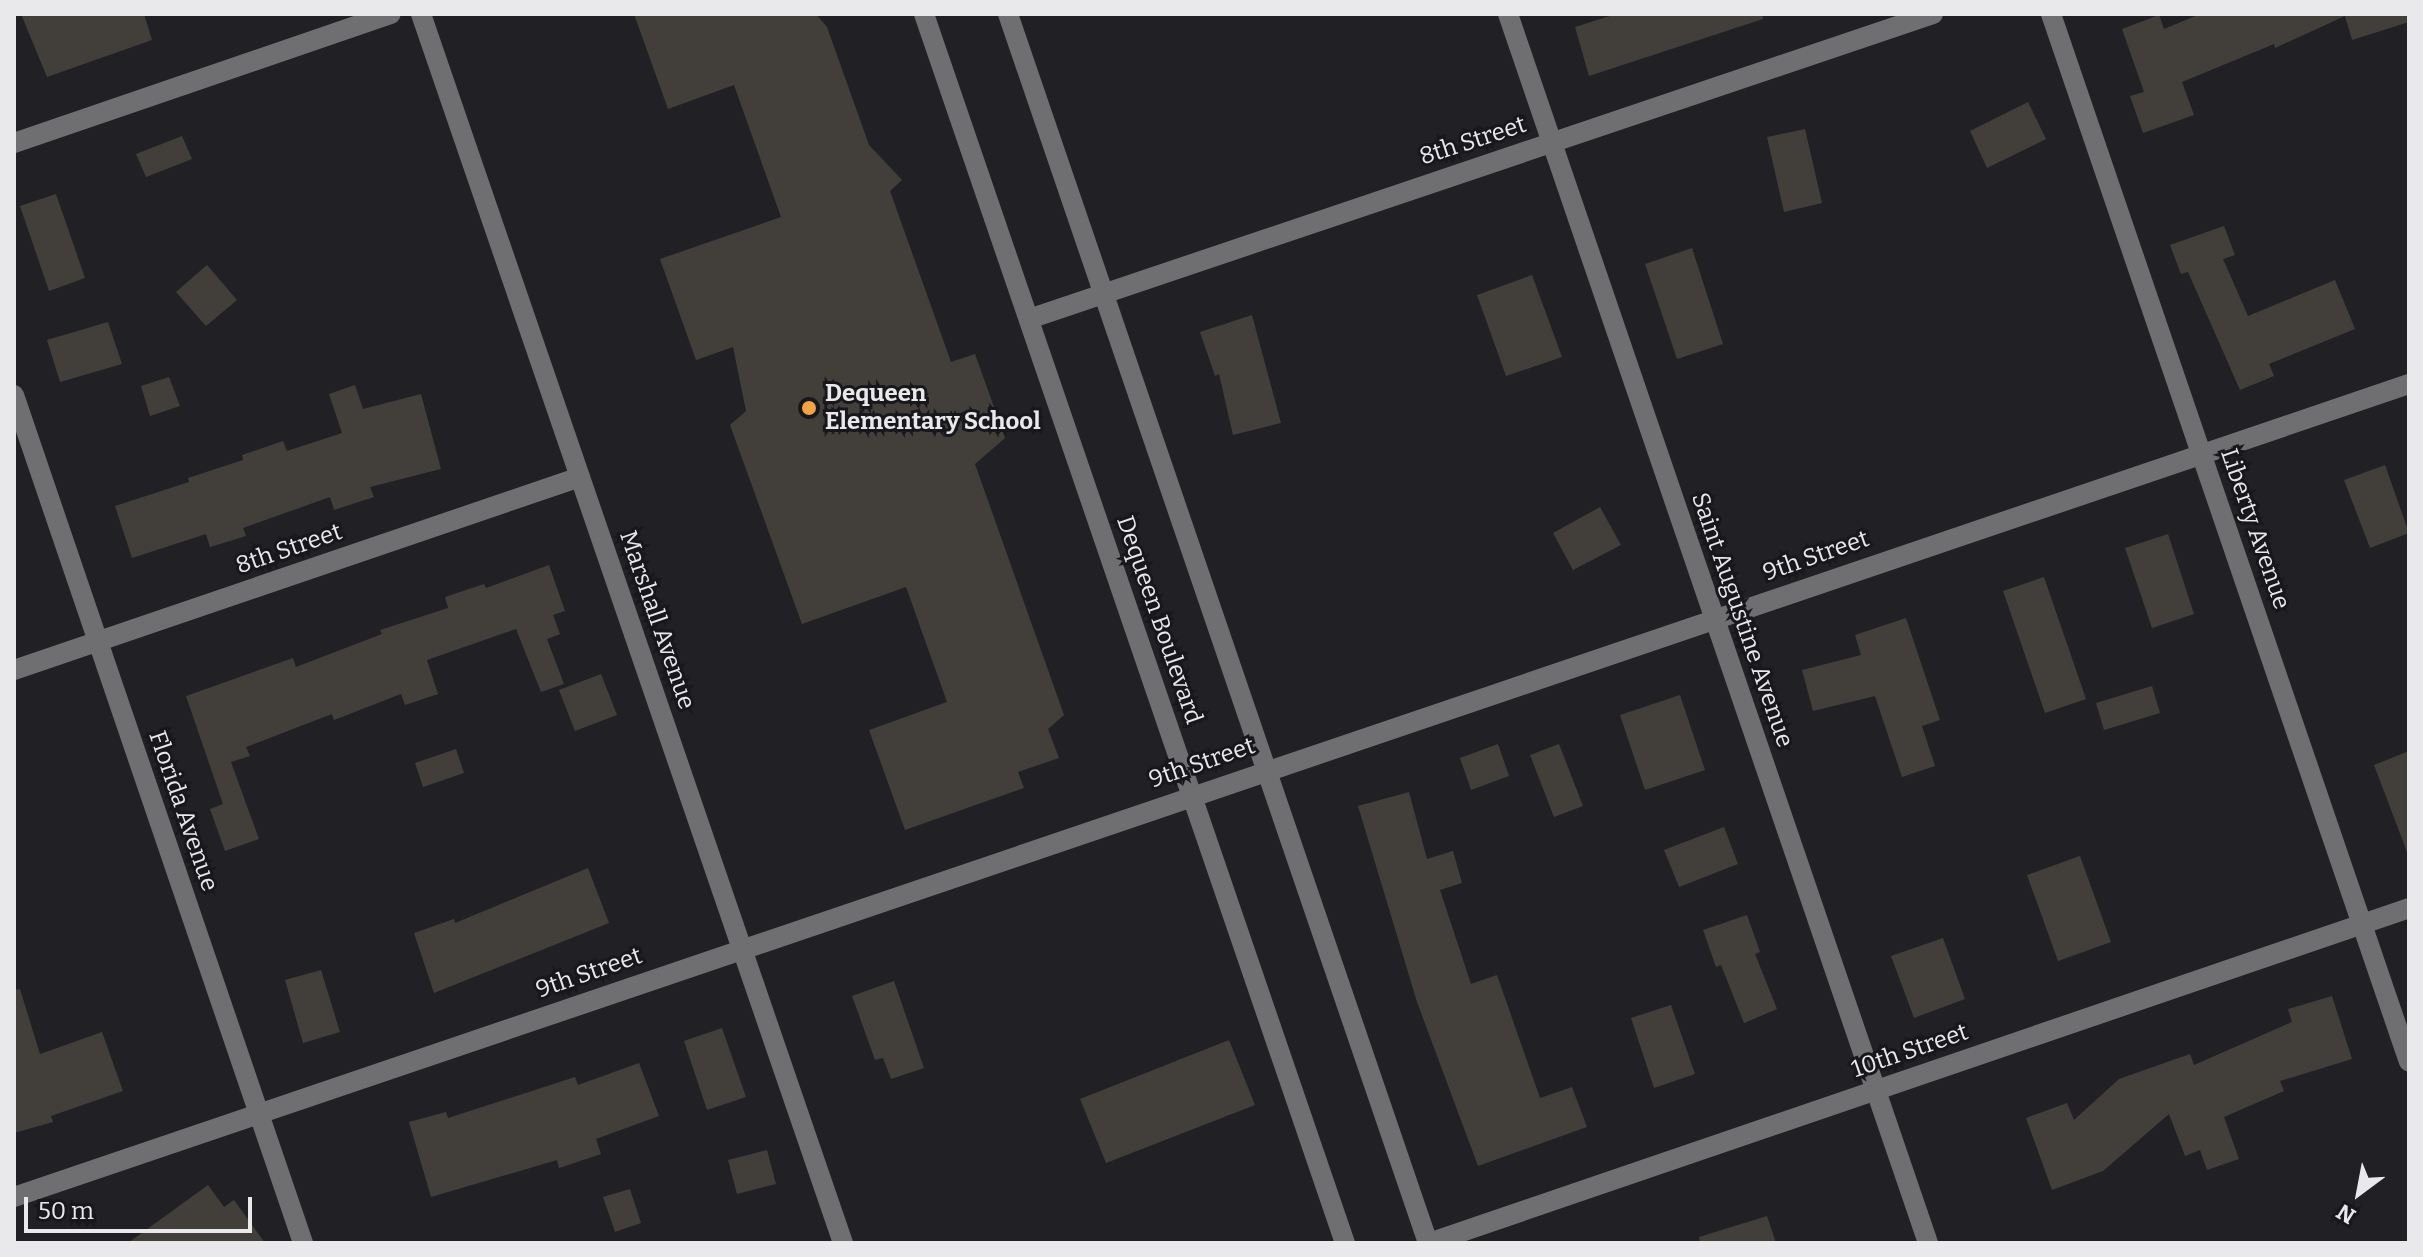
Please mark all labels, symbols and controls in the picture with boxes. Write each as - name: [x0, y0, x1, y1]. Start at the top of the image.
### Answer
- street label: 8th Street: [1416, 110, 1530, 172]
- place label: Dequeen Elementary School: [825, 380, 1041, 436]
- marker: Dequeen Elementary School: [800, 399, 818, 417]
- street label: Liberty Avenue: [2214, 445, 2296, 613]
- street label: Saint Augustine Avenue: [1685, 489, 1799, 751]
- street label: Dequeen Boulevard: [1110, 512, 1208, 728]
- street label: 8th Street: [232, 517, 346, 581]
- street label: 9th Street: [1759, 524, 1873, 588]
- street label: Marshall Avenue: [613, 527, 701, 713]
- street label: Florida Avenue: [142, 727, 224, 895]
- street label: 9th Street: [1145, 731, 1259, 795]
- street label: 9th Street: [532, 941, 646, 1005]
- street label: 10th Street: [1848, 1018, 1972, 1084]
- north arrow: [2319, 1153, 2399, 1233]
- scale bar: [28, 1181, 256, 1231]
- text: 50 m: [38, 1197, 94, 1225]
- text: N: [2332, 1198, 2360, 1230]

